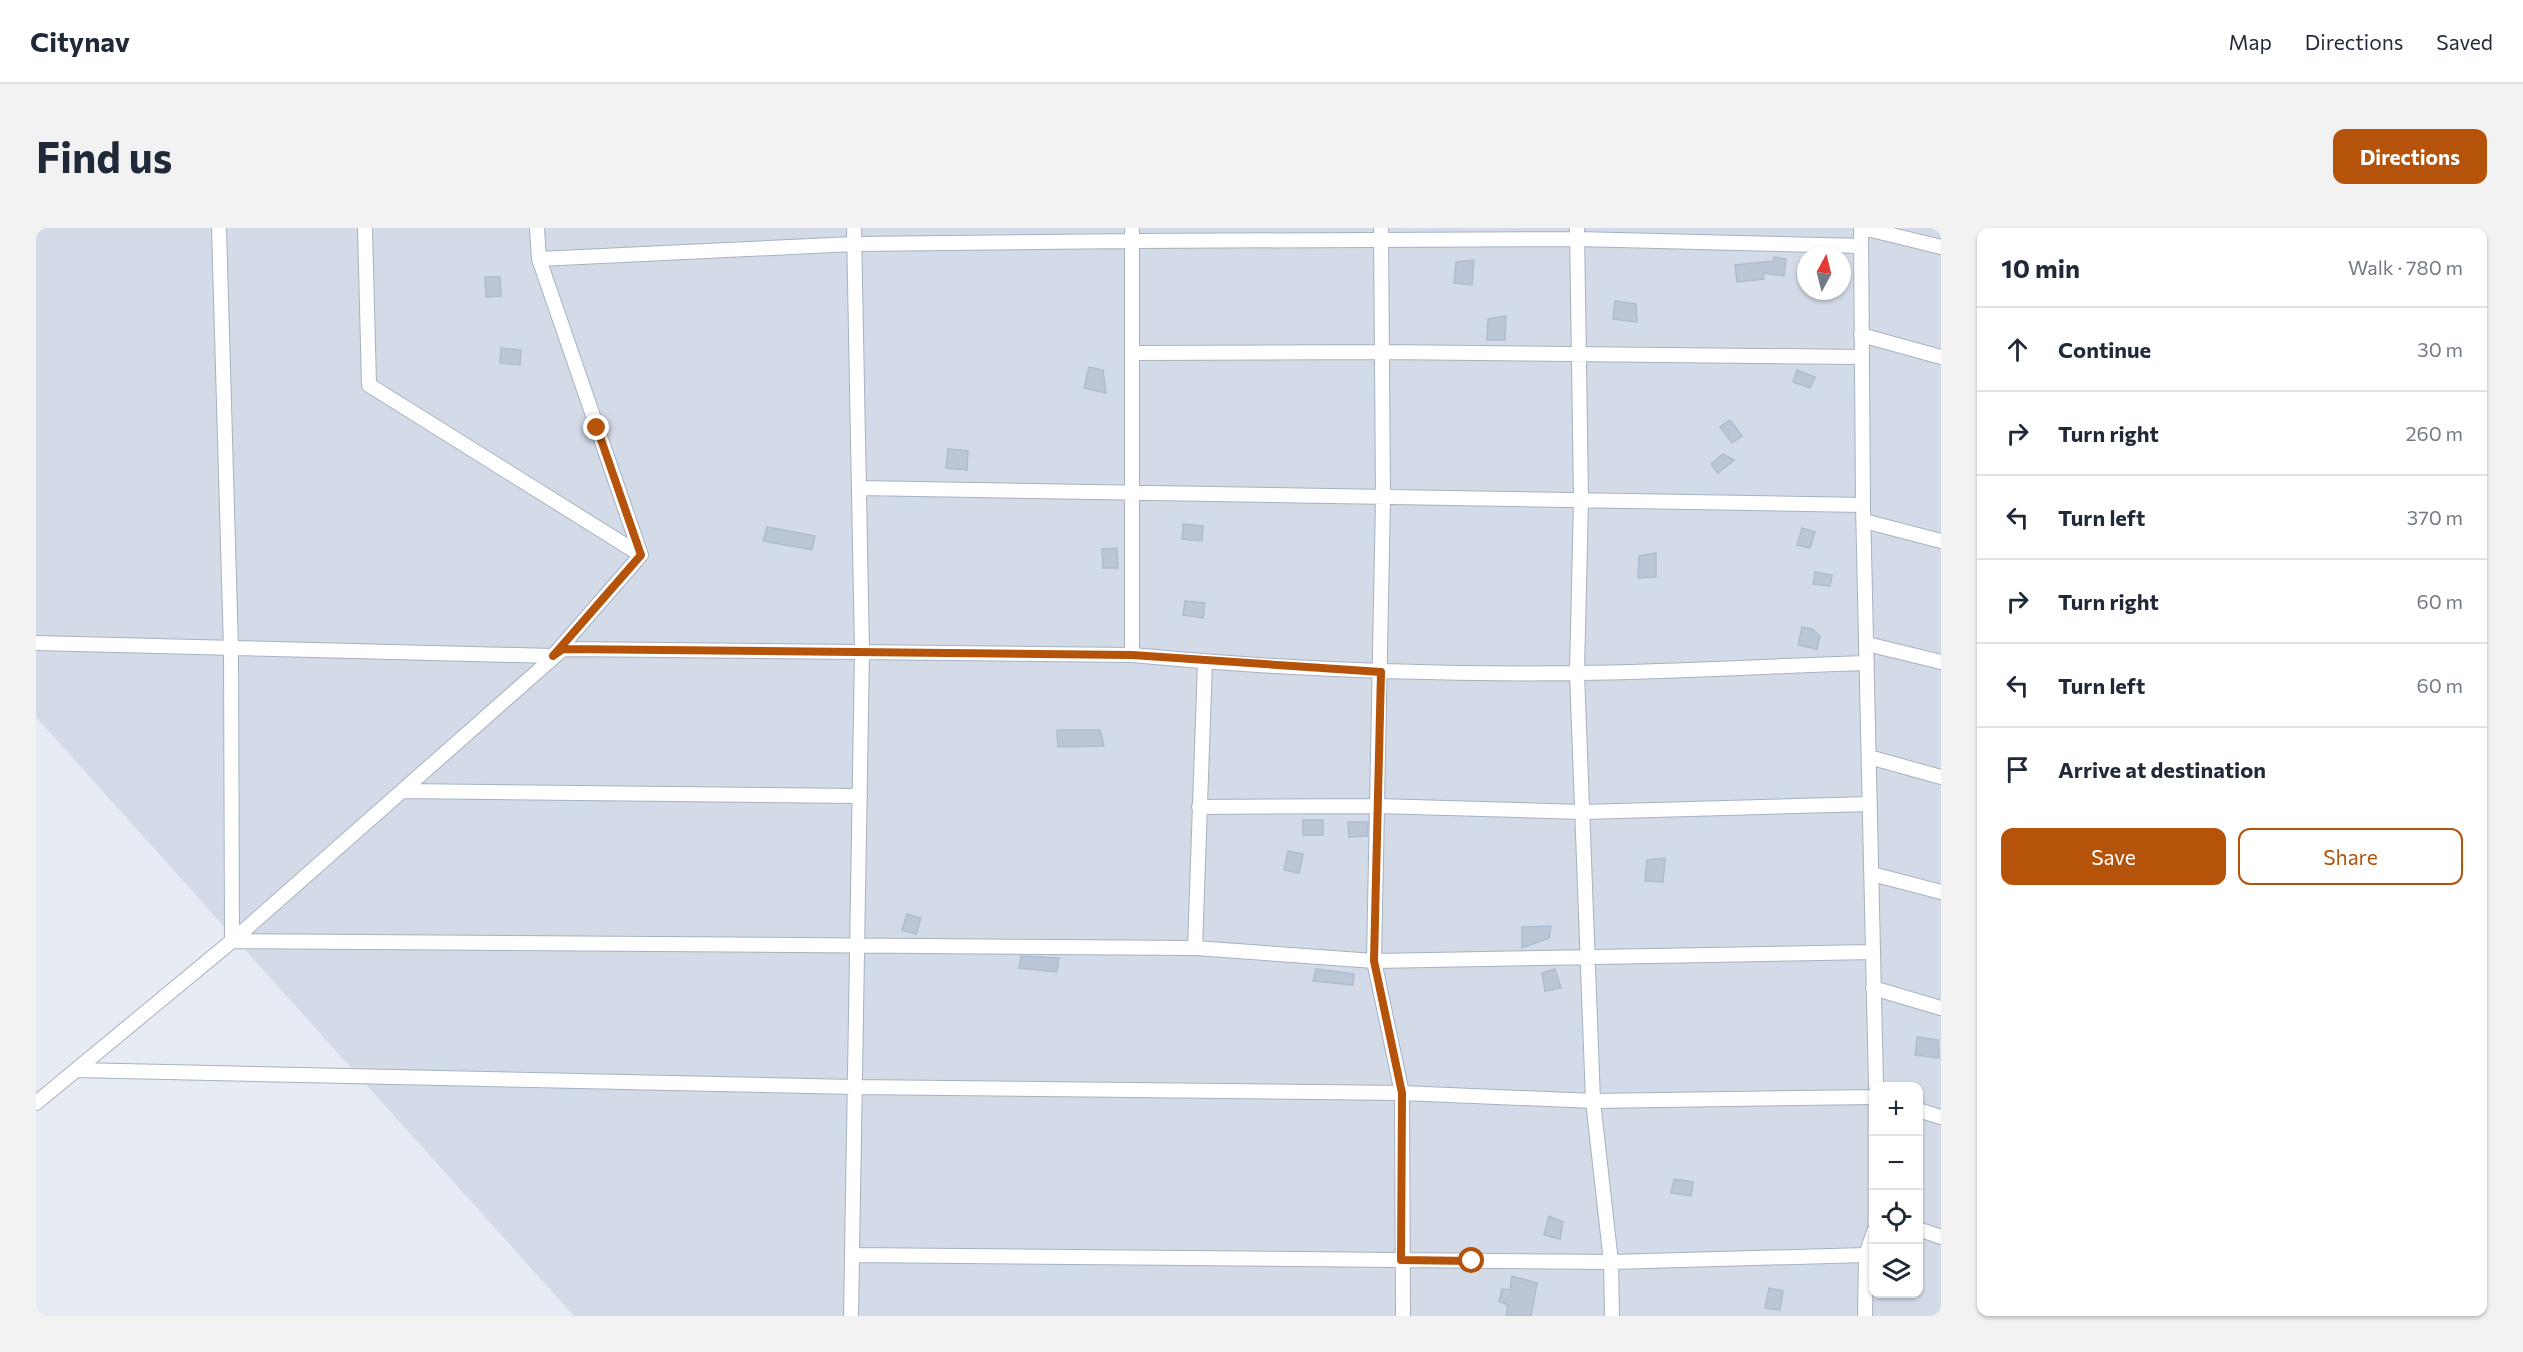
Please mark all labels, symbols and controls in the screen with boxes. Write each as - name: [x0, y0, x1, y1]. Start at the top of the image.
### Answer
- text: Citynav: [30, 24, 130, 58]
- text: Map: [2229, 29, 2272, 54]
- text: Directions: [2305, 29, 2403, 54]
- text: Saved: [2436, 29, 2493, 54]
- button: Directions: [2333, 129, 2487, 184]
- text: Find us: [36, 130, 172, 182]
- north arrow: [1797, 246, 1851, 300]
- text: 10 min: [2001, 252, 2080, 283]
- text: Walk · 780 m: [2348, 255, 2463, 279]
- icon: ahead: [2001, 333, 2034, 366]
- text: Continue: [2058, 336, 2151, 363]
- text: 30 m: [2417, 337, 2463, 361]
- route end: [583, 414, 609, 440]
- icon: right: [2001, 417, 2034, 450]
- text: Turn right: [2058, 420, 2159, 447]
- text: 260 m: [2405, 421, 2463, 445]
- icon: left: [2001, 501, 2034, 534]
- text: Turn left: [2058, 504, 2145, 531]
- text: 370 m: [2407, 505, 2463, 529]
- icon: right: [2001, 585, 2034, 618]
- text: Turn right: [2058, 588, 2159, 615]
- text: 60 m: [2417, 589, 2463, 613]
- icon: left: [2001, 669, 2034, 702]
- text: Turn left: [2058, 672, 2145, 699]
- text: 60 m: [2417, 673, 2463, 697]
- icon: arrive: [2001, 753, 2034, 786]
- text: Arrive at destination: [2058, 756, 2266, 783]
- button: Save: [2001, 828, 2226, 885]
- button: Share: [2238, 828, 2463, 885]
- map controls: [1869, 1082, 1923, 1298]
- button: +: [1869, 1082, 1923, 1136]
- button: −: [1869, 1136, 1923, 1190]
- button: locate: [1869, 1190, 1923, 1244]
- button: layers: [1869, 1244, 1923, 1298]
- route start: [1458, 1247, 1484, 1273]

